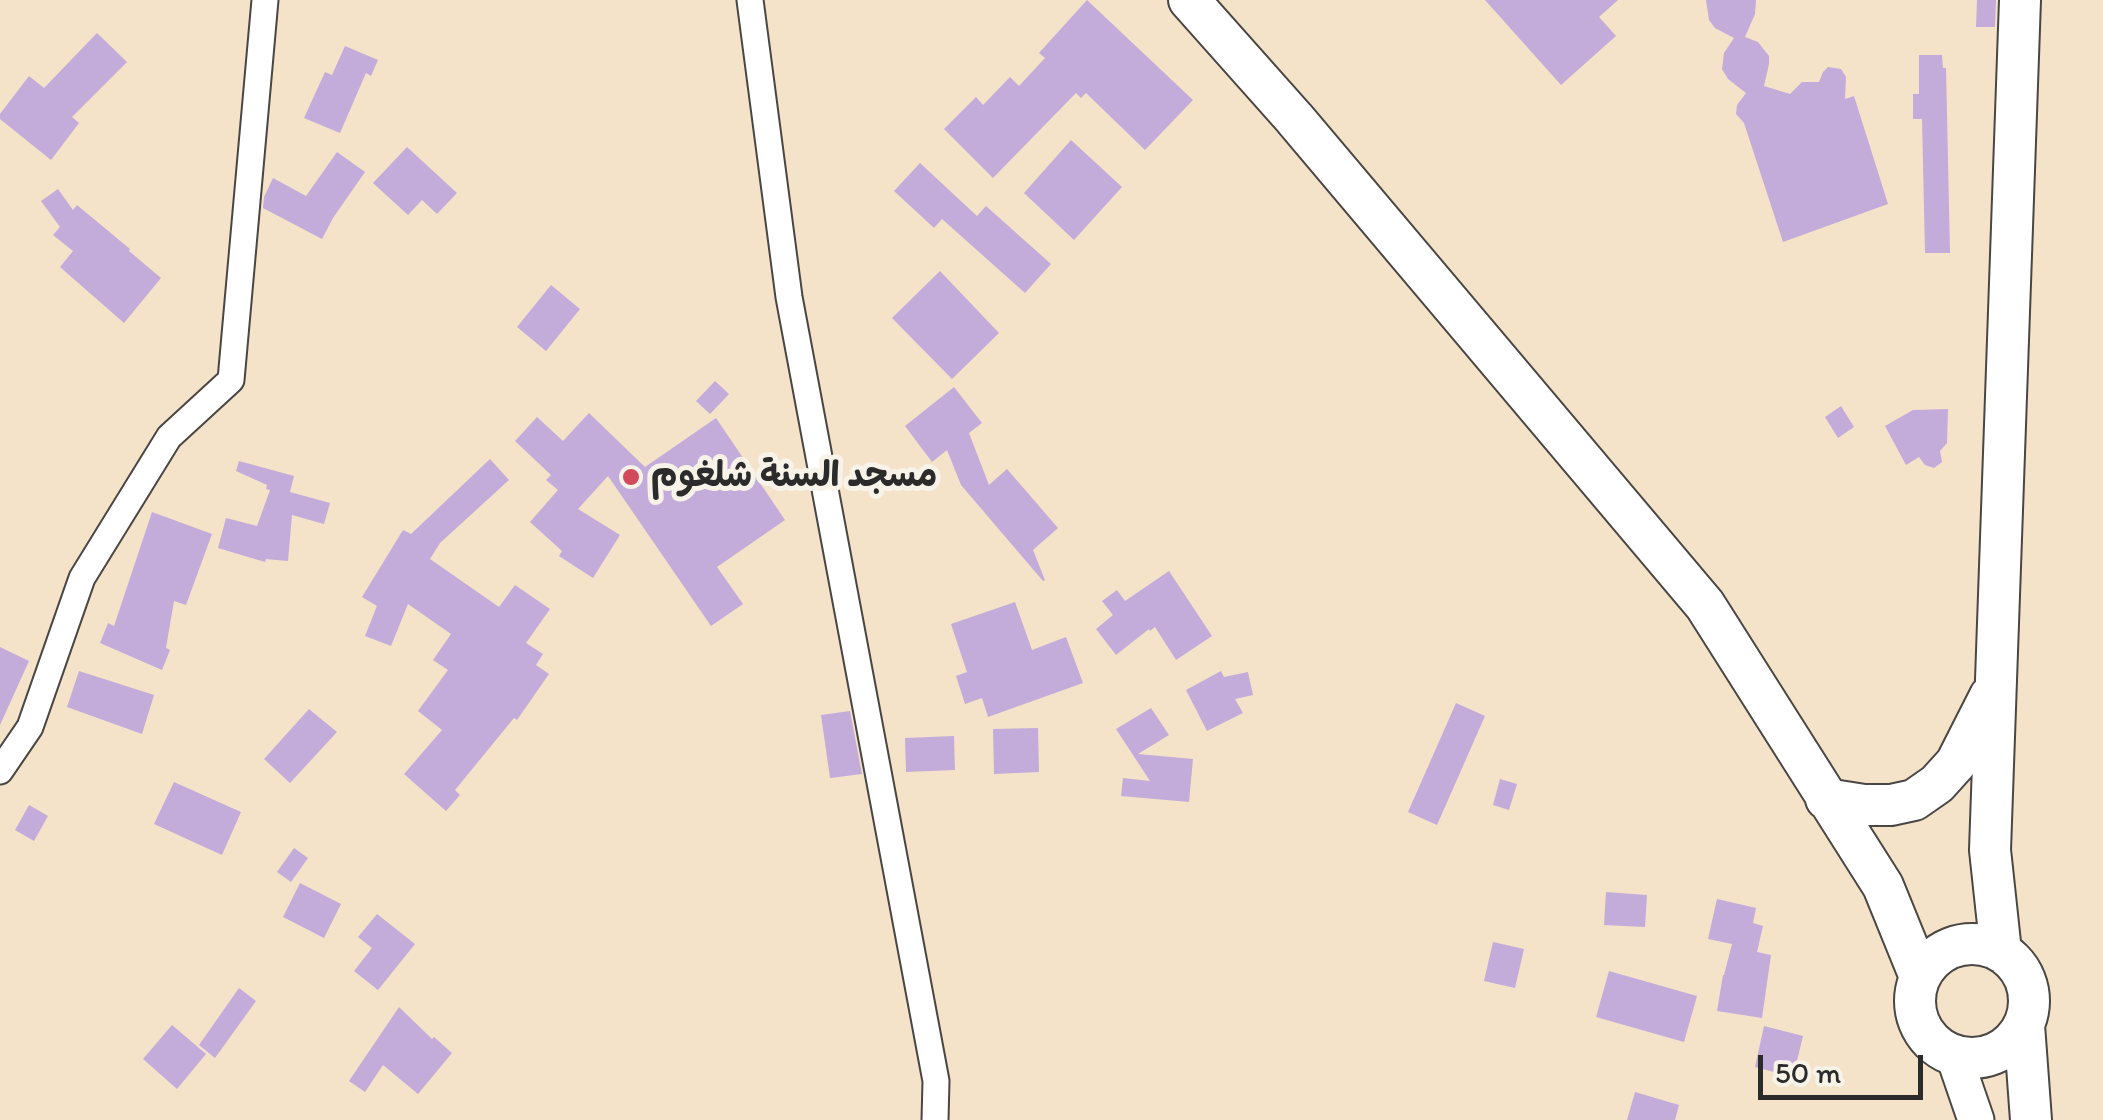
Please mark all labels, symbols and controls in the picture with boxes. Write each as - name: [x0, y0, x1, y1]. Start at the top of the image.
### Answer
- place label: مسجد السنة شلغوم: [651, 456, 937, 498]
- marker: مسجد السنة شلغوم: [620, 466, 642, 488]
- scale bar: [1763, 1035, 1928, 1097]
- text: 50 m: [1775, 1054, 1841, 1091]

